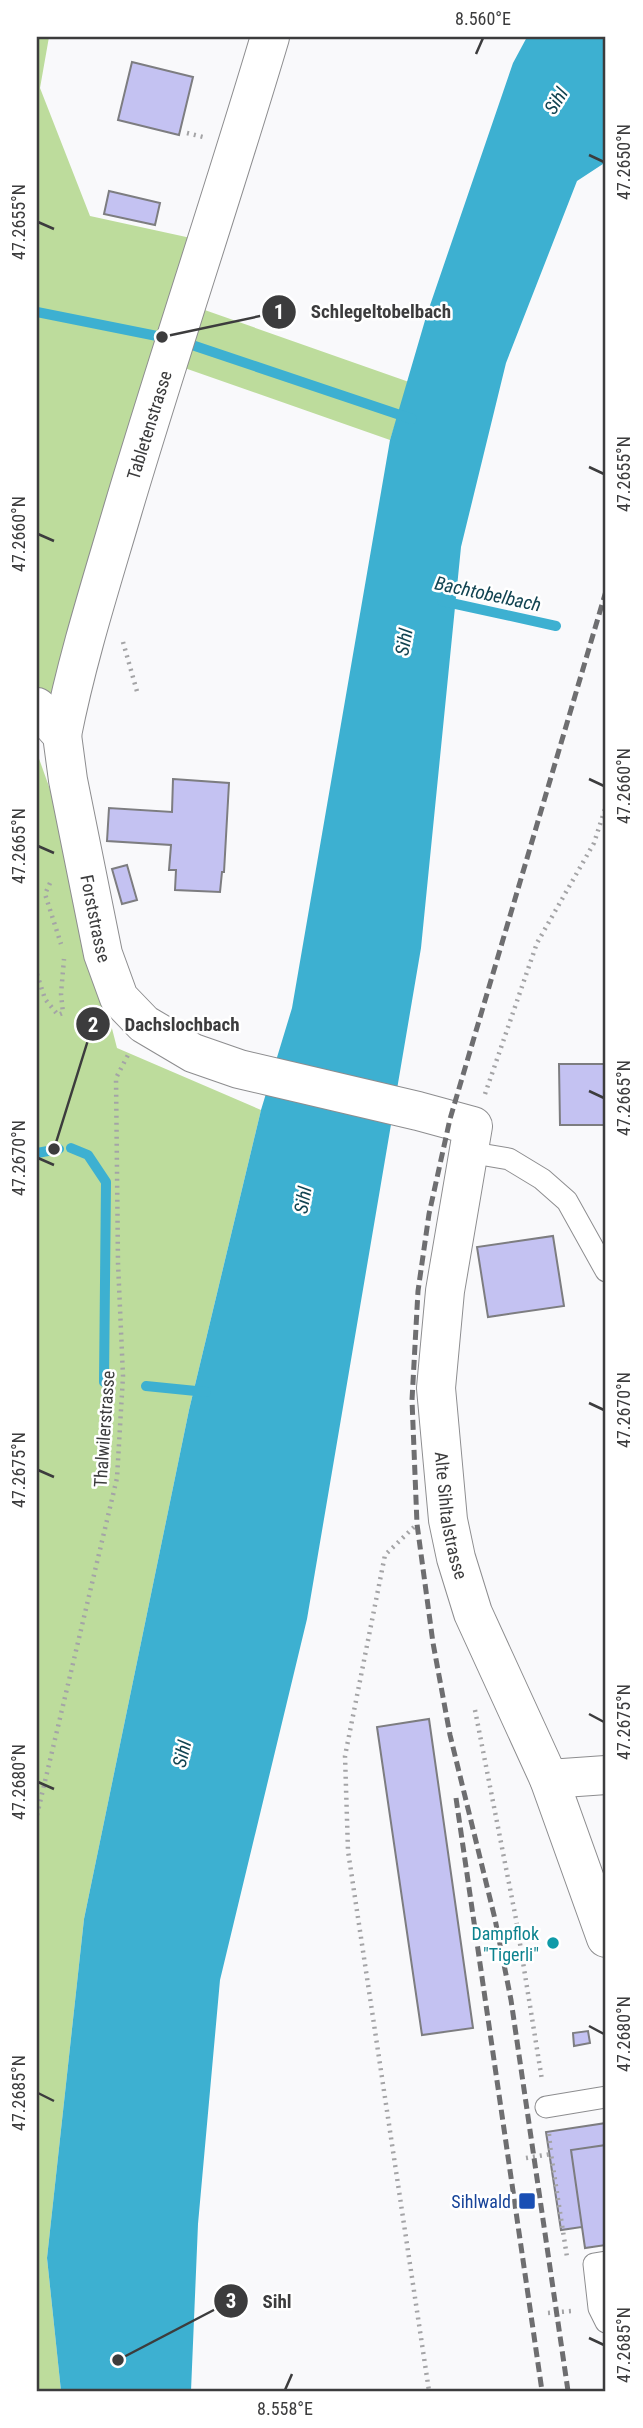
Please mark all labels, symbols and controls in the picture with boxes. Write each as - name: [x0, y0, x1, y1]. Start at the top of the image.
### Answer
- text: 8.560°E: [455, 8, 511, 29]
- water label: Sihl: [539, 83, 573, 119]
- text: 47.2650°N: [613, 124, 634, 200]
- text: 47.2655°N: [8, 184, 29, 260]
- callout: Schlegeltobelbach: [261, 292, 465, 332]
- text: 1: [274, 300, 284, 324]
- text: Schlegeltobelbach: [311, 300, 451, 323]
- street label: Tabletenstrasse: [122, 368, 175, 482]
- text: 47.2655°N: [613, 436, 634, 512]
- text: 47.2660°N: [8, 496, 29, 572]
- water label: Bachtobelbach: [433, 572, 543, 616]
- water label: Sihl: [390, 626, 418, 657]
- text: 47.2660°N: [613, 748, 634, 824]
- text: 47.2665°N: [8, 808, 29, 884]
- street label: Forststrasse: [77, 873, 116, 965]
- callout: Dachslochbach: [75, 1004, 253, 1044]
- text: 2: [88, 1013, 98, 1037]
- text: Dachslochbach: [124, 1013, 240, 1036]
- text: 47.2665°N: [613, 1060, 634, 1136]
- text: 47.2670°N: [8, 1120, 29, 1196]
- water label: Sihl: [289, 1184, 317, 1215]
- street label: Thalwilerstrasse: [89, 1370, 119, 1488]
- text: 47.2670°N: [613, 1372, 634, 1448]
- text: 47.2675°N: [8, 1432, 29, 1508]
- street label: Alte Sihltalstrasse: [431, 1451, 472, 1582]
- text: 47.2675°N: [613, 1684, 634, 1760]
- water label: Sihl: [168, 1738, 196, 1770]
- text: 47.2680°N: [8, 1744, 29, 1820]
- place label: Dampflok "Tigerli": [471, 1923, 539, 1965]
- marker: Dampflok "Tigerli": [545, 1935, 561, 1951]
- text: 47.2680°N: [613, 1996, 634, 2072]
- text: 47.2685°N: [8, 2055, 29, 2131]
- place label: Sihlwald: [451, 2191, 511, 2212]
- marker: Sihlwald: [517, 2191, 537, 2211]
- callout: Sihl: [214, 2281, 306, 2321]
- text: 3: [226, 2289, 236, 2313]
- text: Sihl: [262, 2290, 292, 2313]
- text: 47.2685°N: [613, 2307, 634, 2383]
- text: 8.558°E: [257, 2398, 313, 2419]

